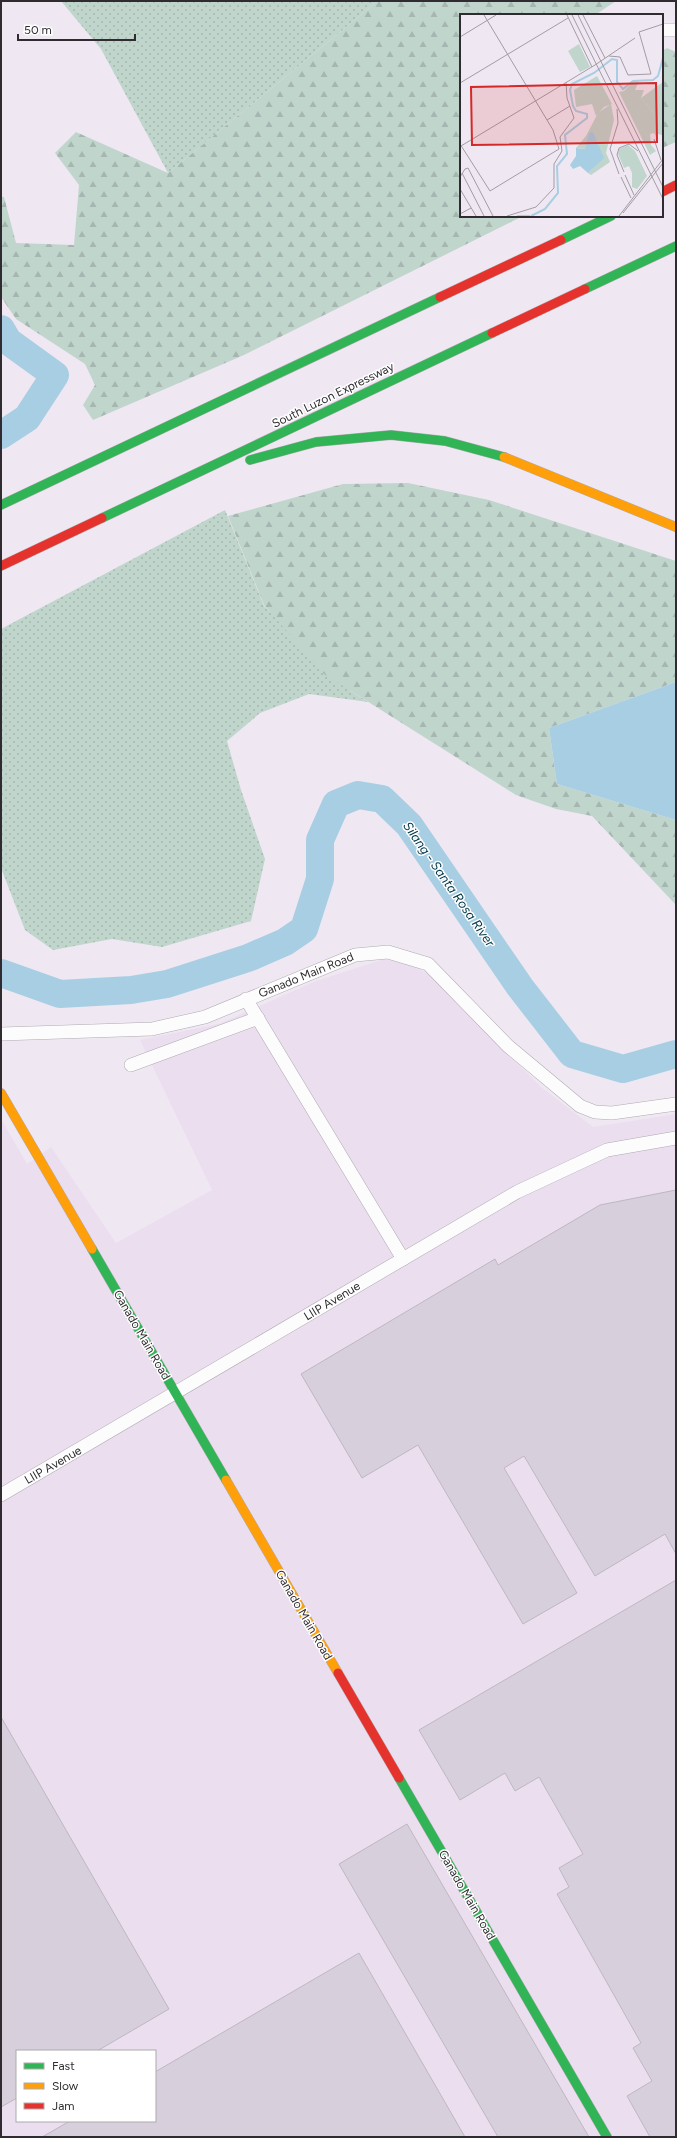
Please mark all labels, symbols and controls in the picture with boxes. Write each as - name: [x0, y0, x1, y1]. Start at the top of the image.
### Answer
- inset map: [460, 14, 663, 217]
- scale bar: [18, 16, 135, 42]
- text: 50 m: [24, 23, 52, 37]
- street label: South Luzon Expressway: [270, 359, 397, 431]
- water label: Silang - Santa Rosa River: [400, 819, 498, 950]
- street label: Ganado Main Road: [256, 950, 356, 1000]
- street label: LIIP Avenue: [301, 1278, 363, 1323]
- street label: Ganado Main Road: [111, 1288, 173, 1382]
- street label: LIIP Avenue: [22, 1443, 84, 1487]
- street label: Ganado Main Road: [273, 1568, 335, 1662]
- street label: Ganado Main Road: [436, 1848, 498, 1942]
- legend: [16, 2050, 156, 2122]
- text: Fast: [52, 2059, 75, 2073]
- text: Slow: [52, 2079, 79, 2093]
- text: Jam: [52, 2099, 75, 2113]

